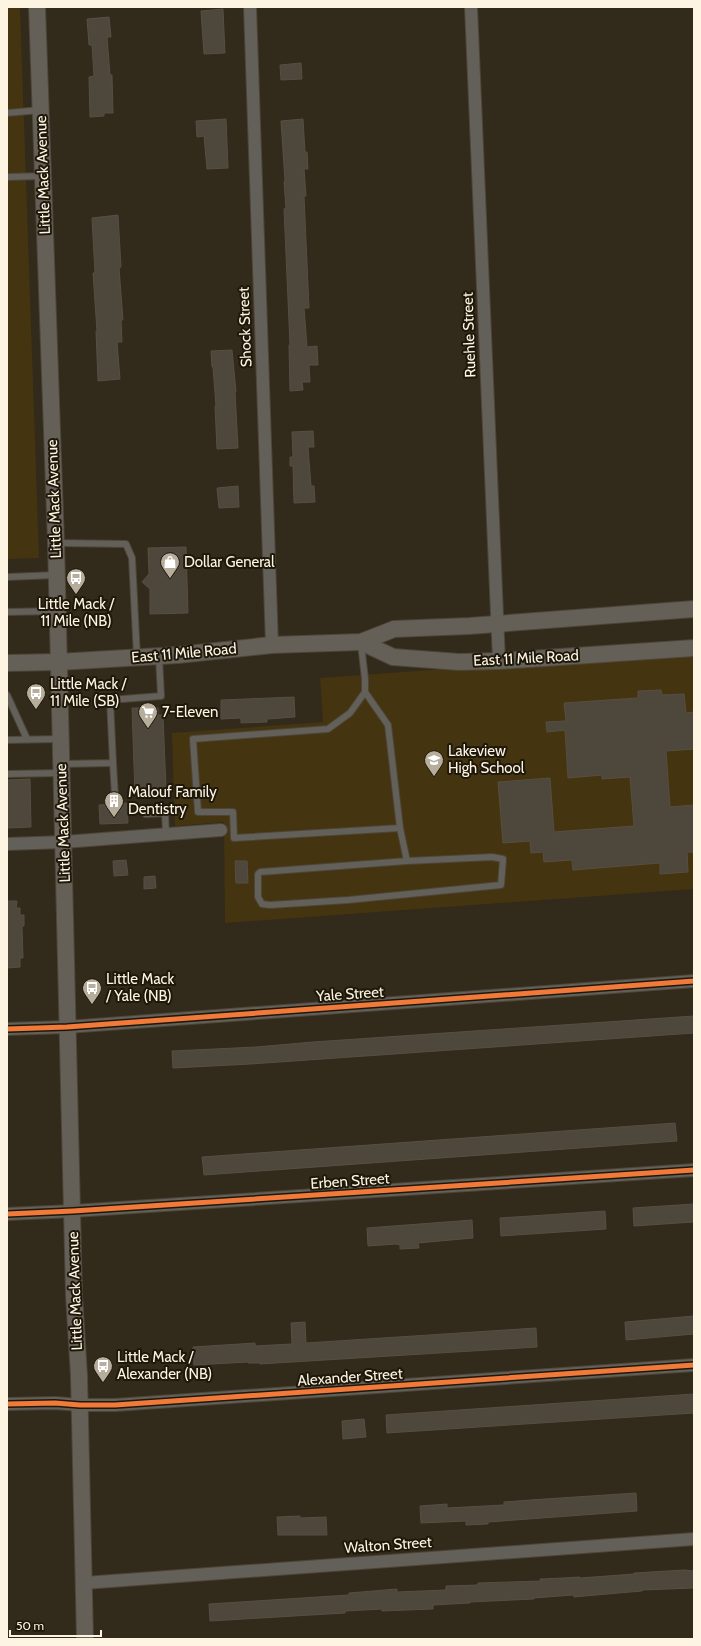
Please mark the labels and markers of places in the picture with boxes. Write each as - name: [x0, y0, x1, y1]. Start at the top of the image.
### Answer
- shop icon: Dollar General: [159, 551, 181, 579]
- place label: Dollar General: [184, 553, 275, 571]
- bus stop icon: Little Mack / 11 Mile (NB): [65, 567, 87, 595]
- place label: Little Mack / 11 Mile (NB): [38, 595, 115, 630]
- place label: Little Mack / 11 Mile (SB): [50, 675, 128, 710]
- bus stop icon: Little Mack / 11 Mile (SB): [25, 682, 47, 710]
- supermarket icon: 7-Eleven: [137, 701, 159, 729]
- place label: 7-Eleven: [162, 703, 218, 721]
- place label: Lakeview High School: [448, 742, 525, 777]
- school or university icon: Lakeview High School: [423, 749, 445, 777]
- place label: Malouf Family Dentistry: [128, 783, 217, 818]
- building icon: Malouf Family Dentistry: [103, 790, 125, 818]
- place label: Little Mack / Yale (NB): [105, 970, 174, 1005]
- bus stop icon: Little Mack / Yale (NB): [81, 977, 103, 1005]
- place label: Little Mack / Alexander (NB): [117, 1348, 212, 1383]
- bus stop icon: Little Mack / Alexander (NB): [92, 1355, 114, 1383]

